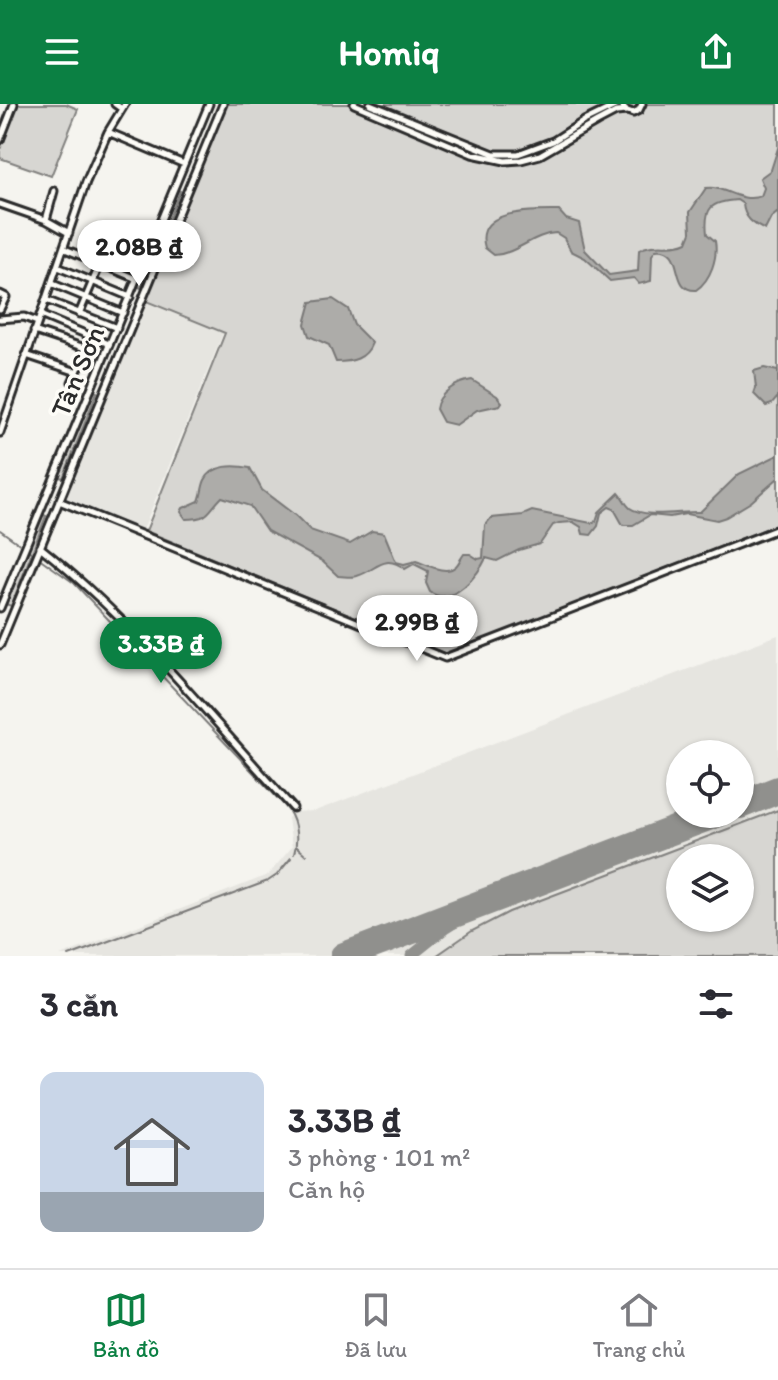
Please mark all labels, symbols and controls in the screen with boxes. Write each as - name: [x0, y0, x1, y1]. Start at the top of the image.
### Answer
- icon: menu: [40, 30, 84, 74]
- icon: share: [694, 30, 738, 74]
- text: Homiq: [338, 31, 440, 74]
- pin: 2.08B ₫: [65, 220, 213, 288]
- text: 2.08B ₫: [95, 230, 183, 262]
- street label: Tân Sơn: [43, 320, 111, 422]
- pin: 2.99B ₫: [343, 595, 491, 663]
- text: 2.99B ₫: [375, 605, 459, 637]
- pin: 3.33B ₫: [87, 617, 235, 685]
- text: 3.33B ₫: [118, 627, 204, 659]
- map controls: [666, 740, 754, 932]
- button: locate: [666, 740, 754, 828]
- button: layers: [666, 844, 754, 932]
- icon: filters: [694, 982, 738, 1026]
- text: 3 căn: [40, 984, 118, 1025]
- text: 3.33B ₫: [288, 1100, 401, 1141]
- icon: home: [104, 1104, 200, 1200]
- text: 3 phòng · 101 m²: [288, 1141, 470, 1173]
- text: Căn hộ: [288, 1173, 365, 1205]
- tab: Bản đồ: [93, 1288, 159, 1363]
- tab: Đã lưu: [345, 1288, 407, 1363]
- tab: Trang chủ: [593, 1288, 685, 1363]

